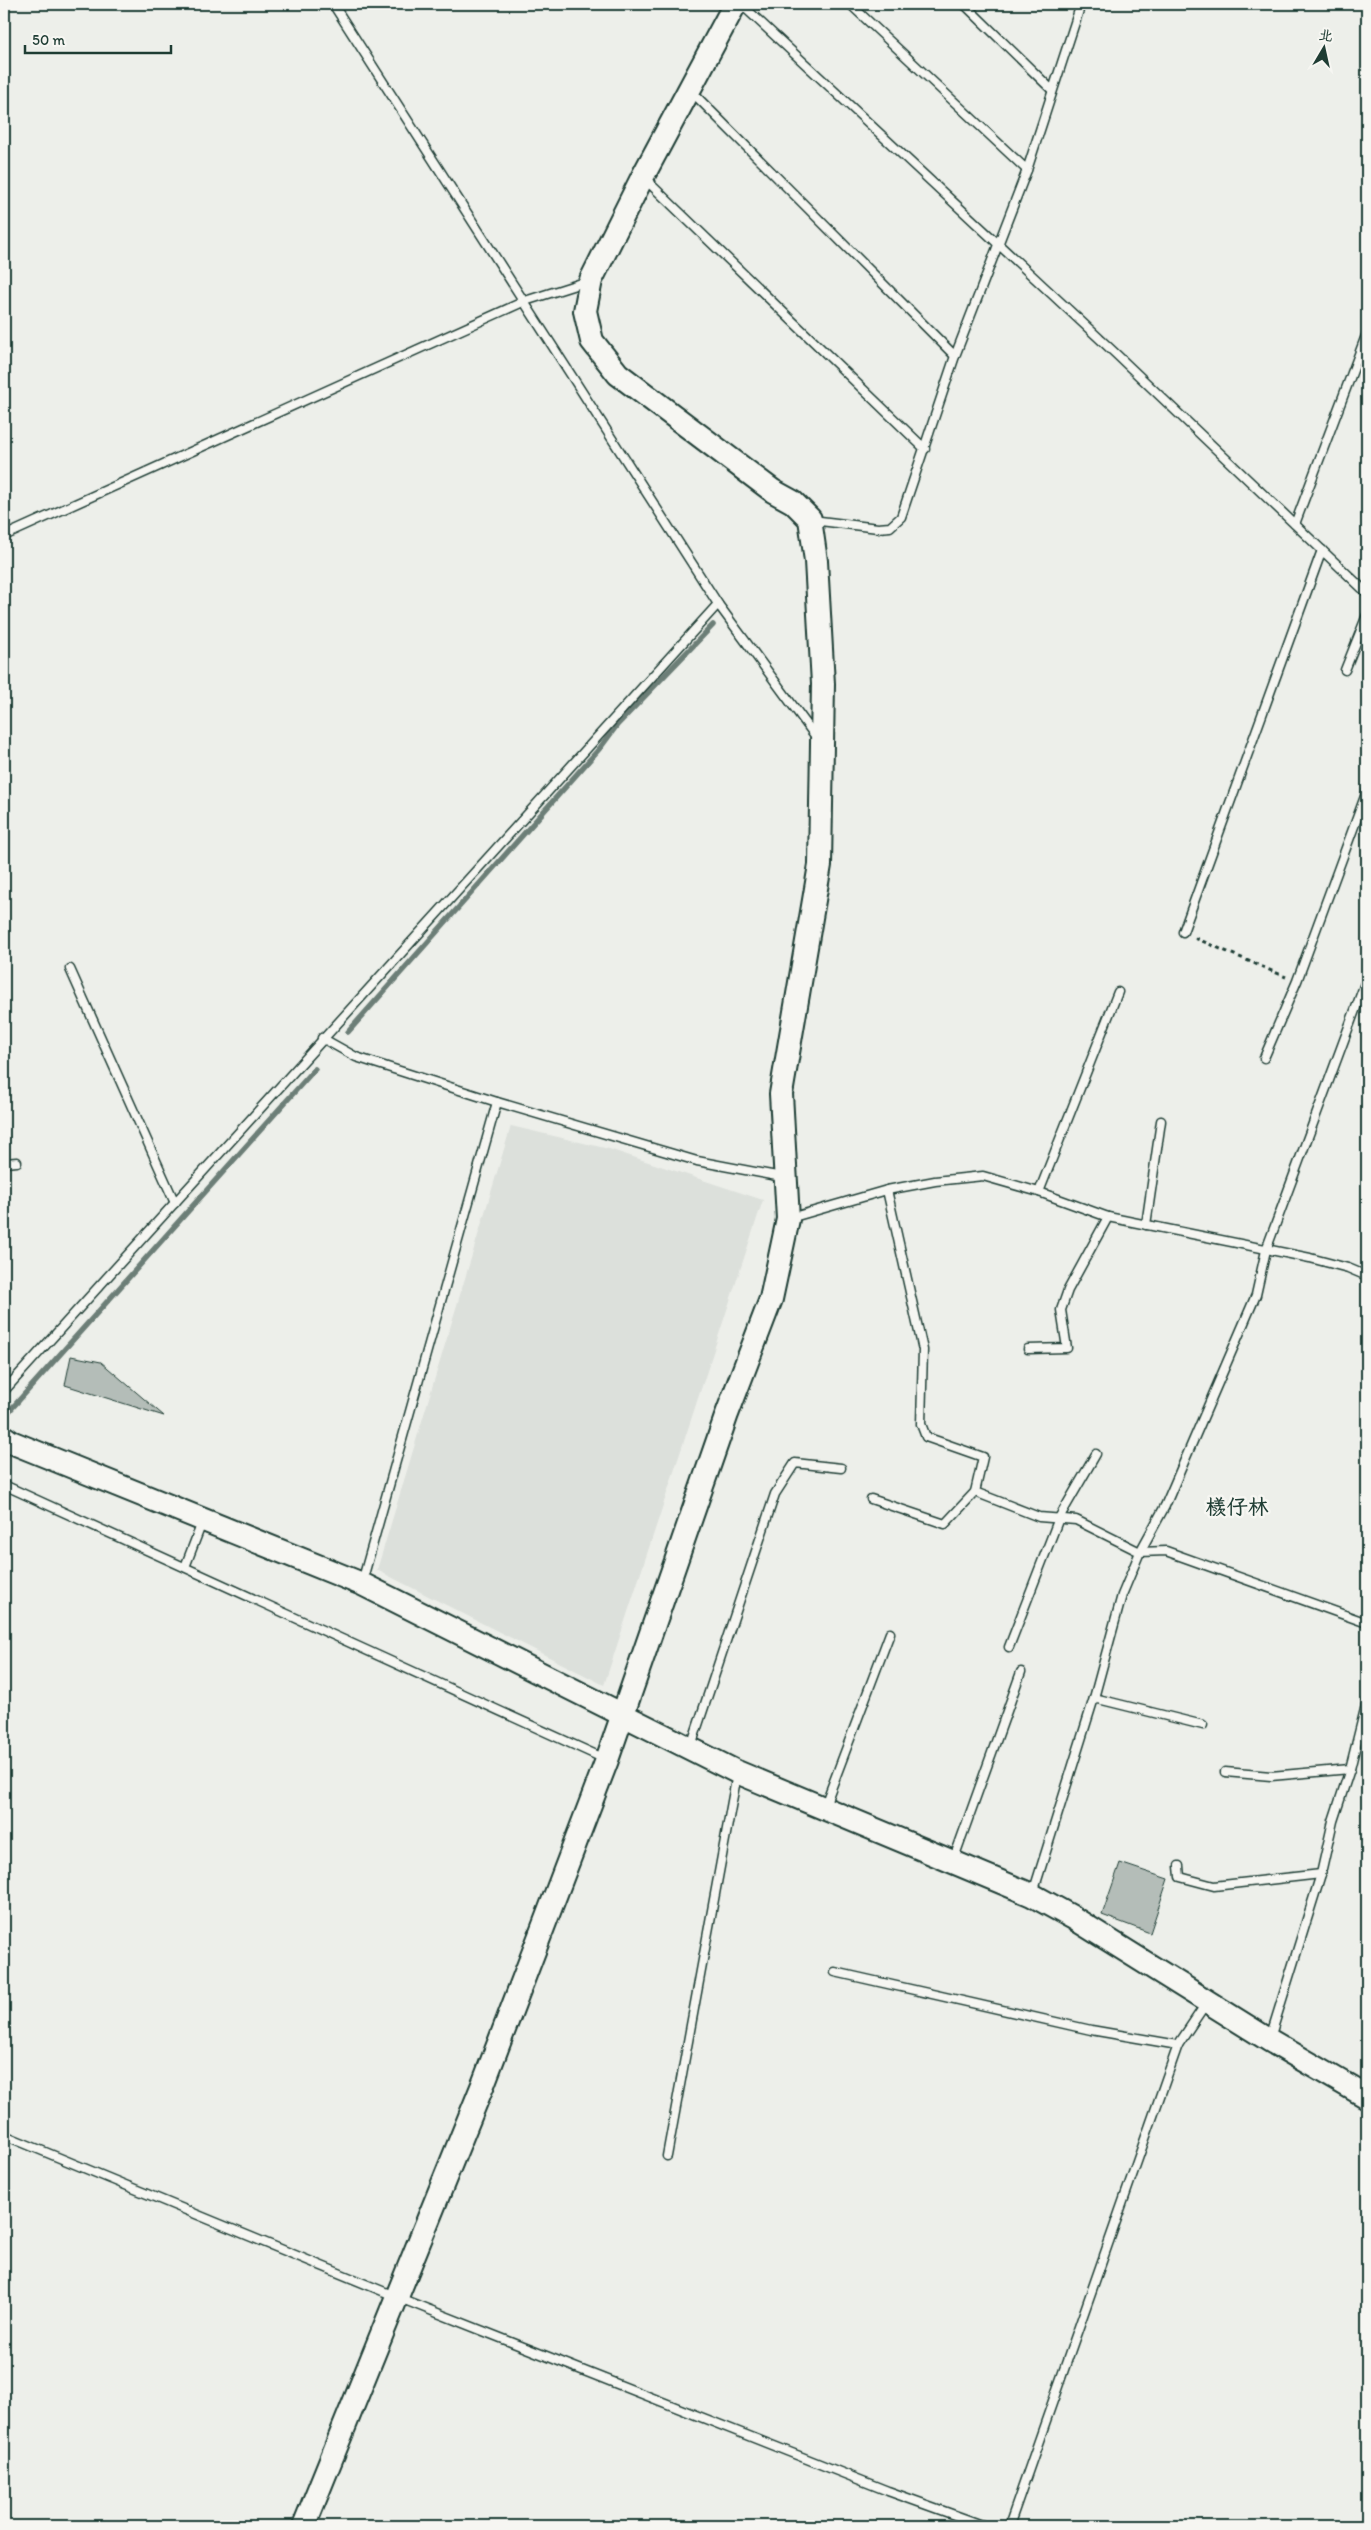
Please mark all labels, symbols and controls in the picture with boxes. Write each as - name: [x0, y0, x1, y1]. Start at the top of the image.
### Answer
- scale bar: [25, 22, 171, 54]
- north arrow: [1298, 22, 1348, 72]
- text: 北: [1318, 26, 1334, 45]
- text: 50 m: [32, 31, 65, 49]
- district label: 檨仔林: [1206, 1494, 1269, 1519]

